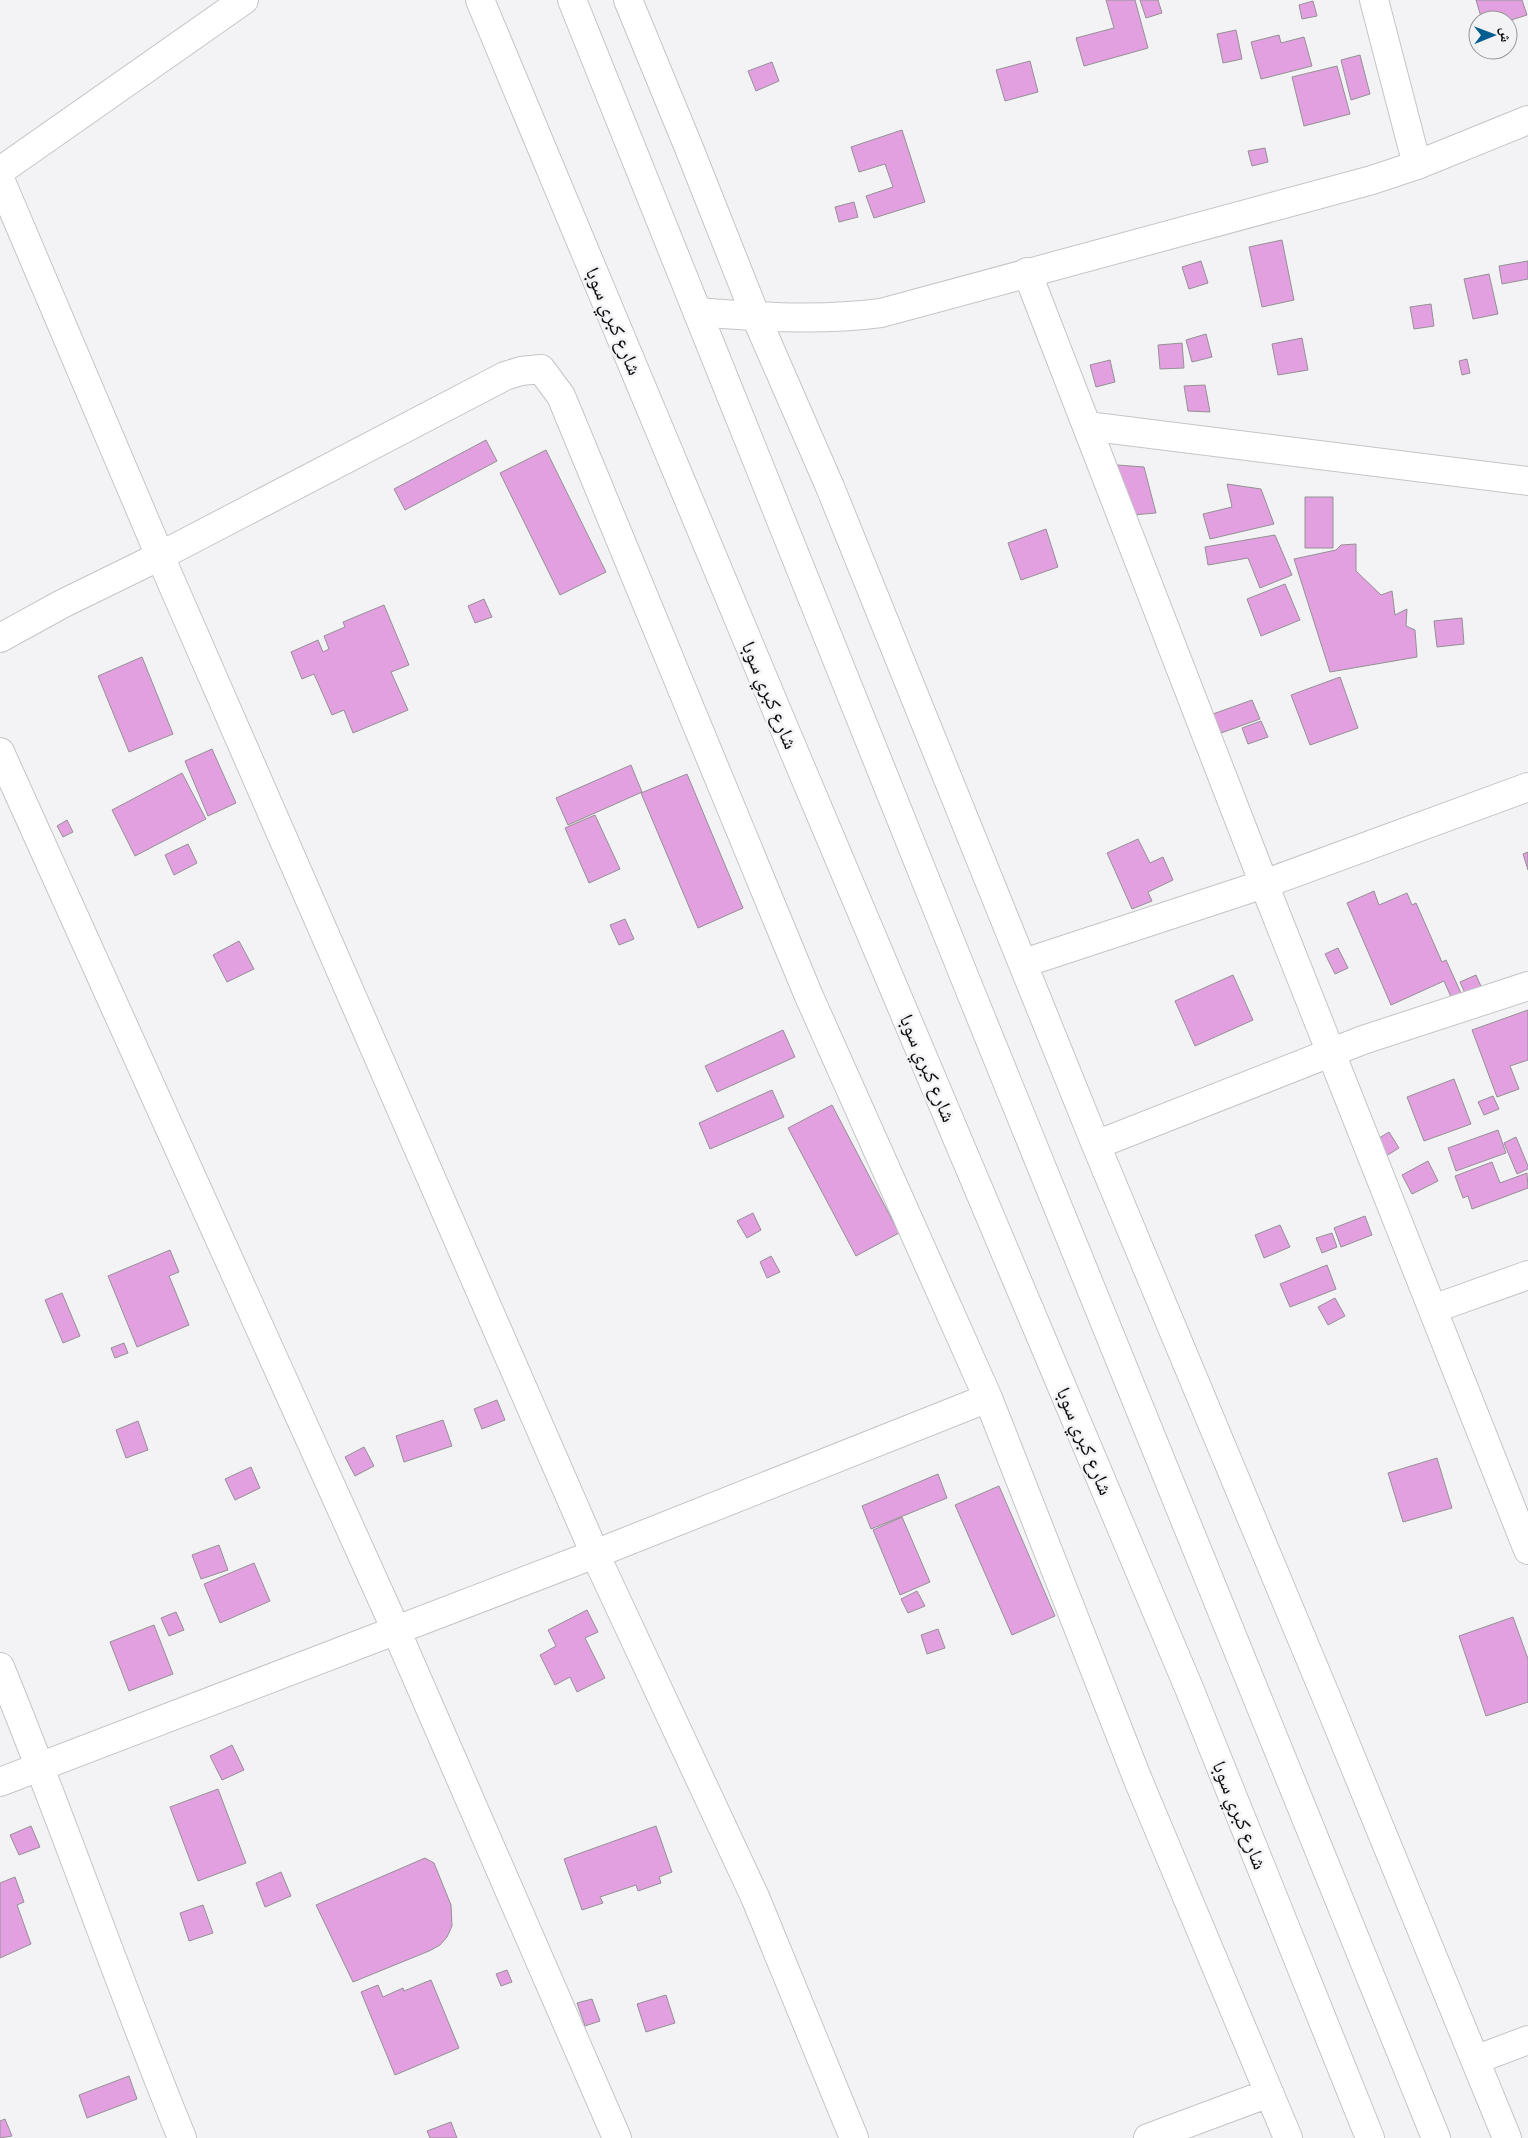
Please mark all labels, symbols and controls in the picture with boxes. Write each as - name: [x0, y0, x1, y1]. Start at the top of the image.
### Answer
- north arrow: [1468, 10, 1518, 60]
- text: ش: [1497, 27, 1514, 42]
- street label: شارع كبري سوبا: [577, 263, 647, 380]
- street label: شارع كبري سوبا: [733, 637, 803, 754]
- street label: شارع كبري سوبا: [891, 1010, 961, 1127]
- street label: شارع كبري سوبا: [1048, 1383, 1118, 1500]
- street label: شارع كبري سوبا: [1204, 1757, 1273, 1874]

